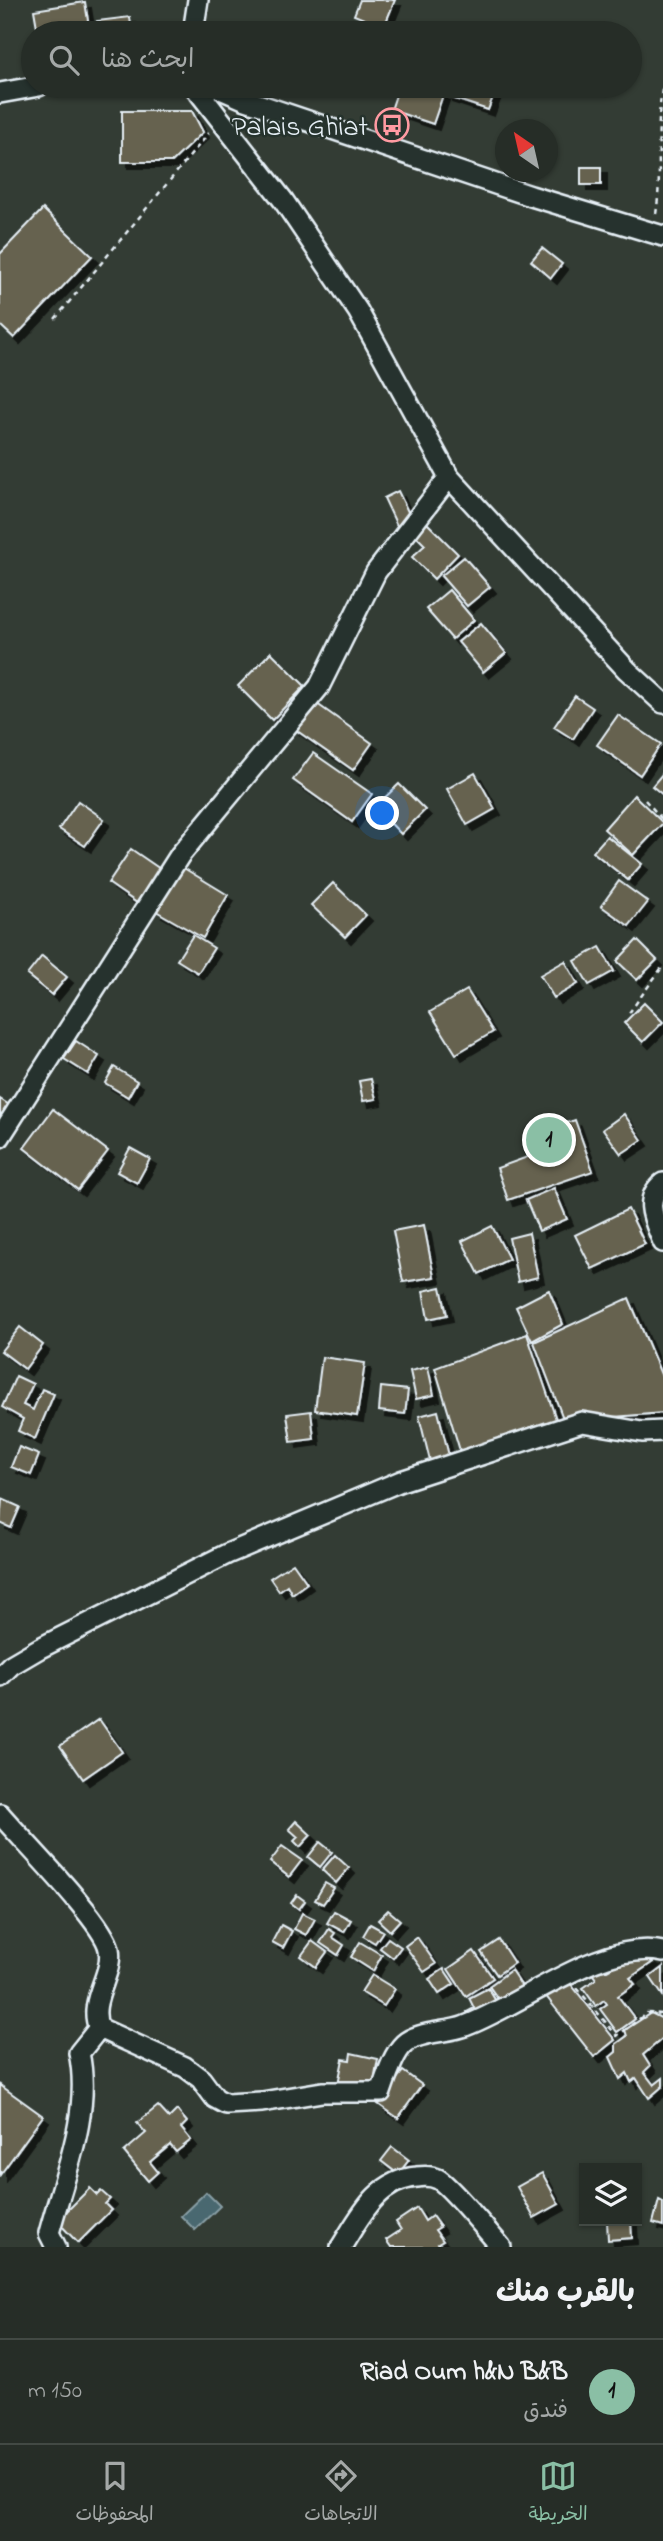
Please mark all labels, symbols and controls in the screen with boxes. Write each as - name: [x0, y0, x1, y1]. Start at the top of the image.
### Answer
- search box: [21, 21, 642, 98]
- icon: search: [45, 41, 83, 79]
- text: ابحث هنا: [101, 42, 194, 80]
- bus stop icon: Palais Ghiat: [373, 106, 411, 144]
- place label: Palais Ghiat: [232, 108, 368, 149]
- north arrow: [495, 119, 558, 182]
- your location: [365, 796, 399, 830]
- pin: 1: [526, 1114, 572, 1166]
- map controls: [579, 2163, 642, 2226]
- button: layers: [579, 2163, 642, 2226]
- text: بالقرب منك: [496, 2272, 635, 2316]
- text: Riad Oum h&N B&B: [360, 2354, 568, 2392]
- text: 150 m: [28, 2375, 82, 2408]
- text: 1: [608, 2375, 616, 2408]
- text: فندق: [523, 2395, 568, 2428]
- tab: المحفوظات: [75, 2457, 154, 2530]
- tab: الاتجاهات: [304, 2457, 378, 2530]
- tab: الخريطة: [528, 2457, 588, 2530]

